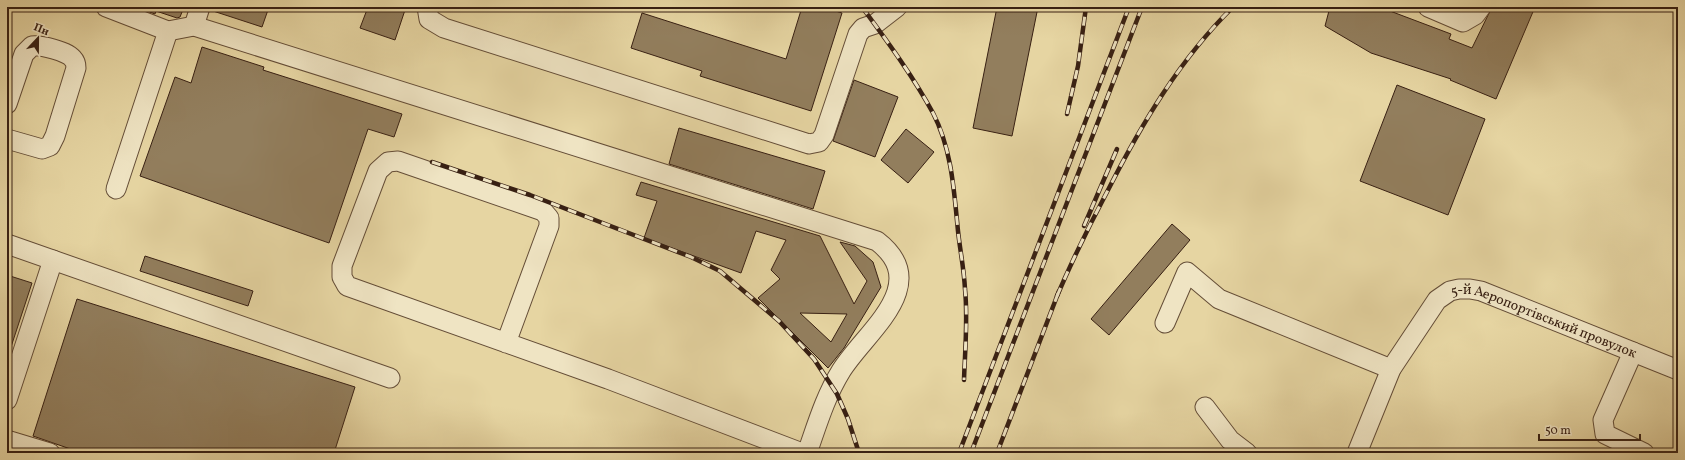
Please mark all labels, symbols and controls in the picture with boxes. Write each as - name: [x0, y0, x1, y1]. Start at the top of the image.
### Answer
- north arrow: [18, 18, 58, 58]
- text: Пн: [31, 20, 51, 40]
- street label: 5-й Аеропортівський провулок: [1449, 281, 1640, 364]
- scale bar: [1539, 416, 1640, 442]
- text: 50 m: [1545, 423, 1571, 439]

